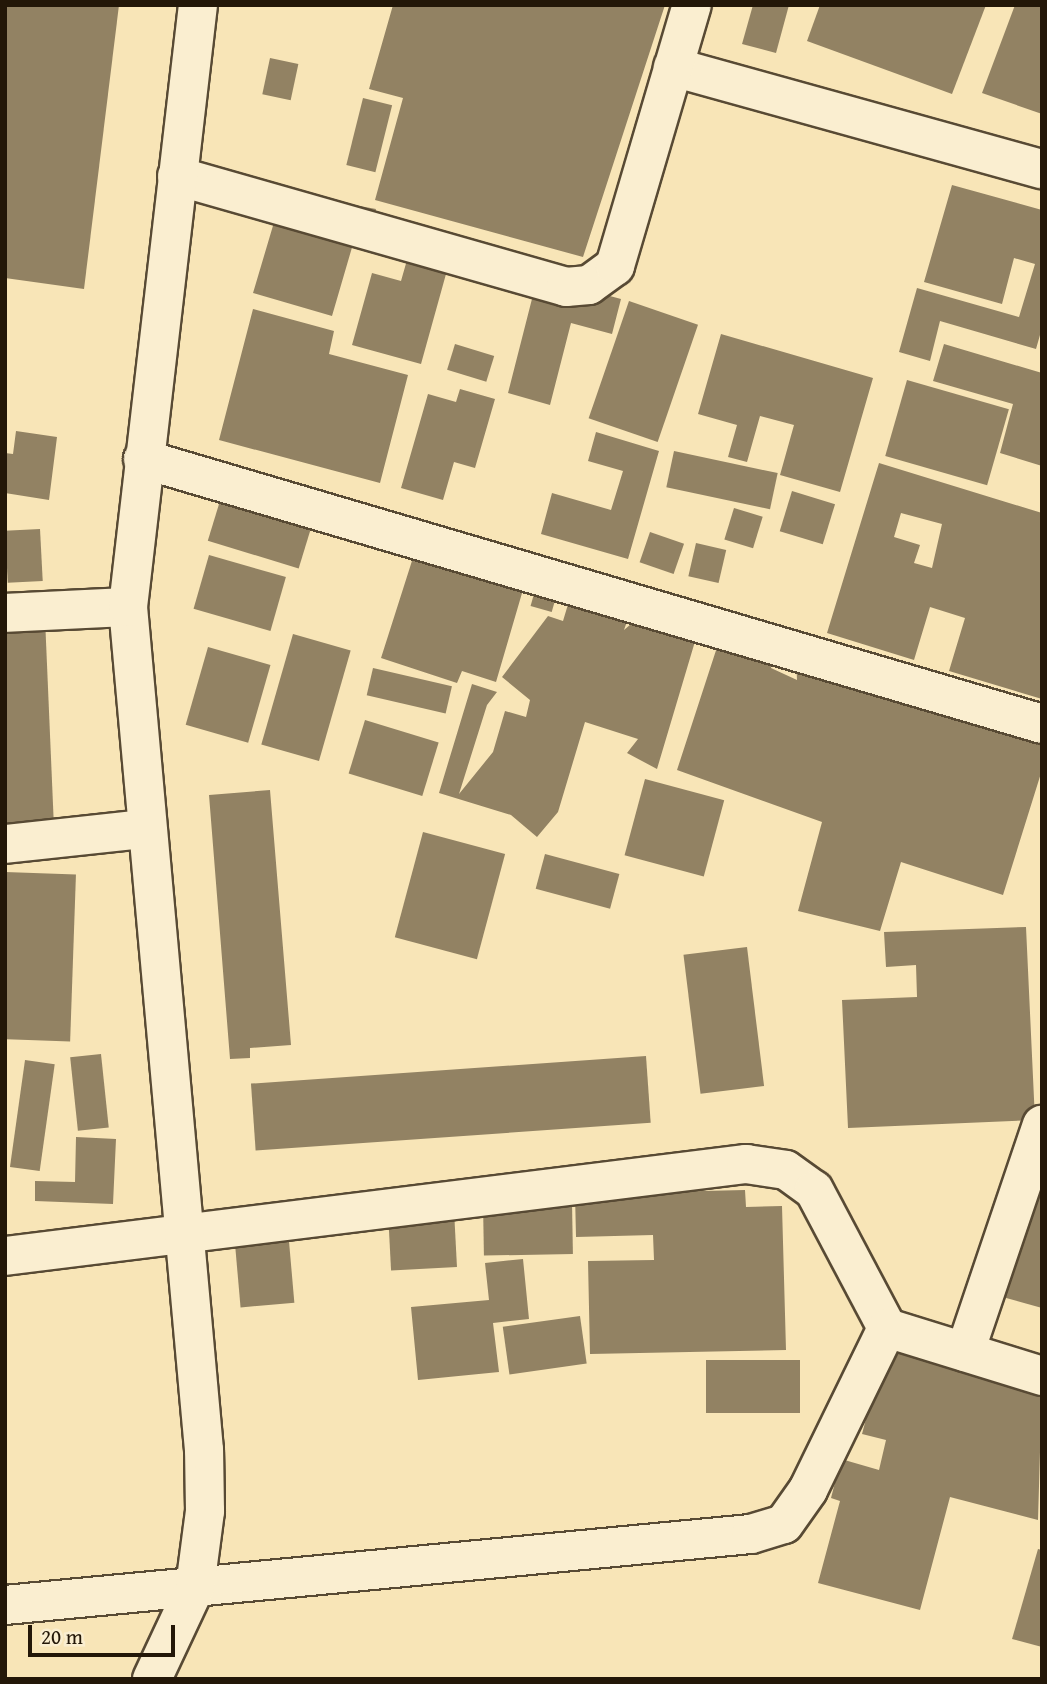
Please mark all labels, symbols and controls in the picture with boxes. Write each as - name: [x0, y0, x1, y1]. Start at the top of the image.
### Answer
- scale bar: [32, 1610, 178, 1654]
- text: 20 m: [41, 1621, 83, 1652]

